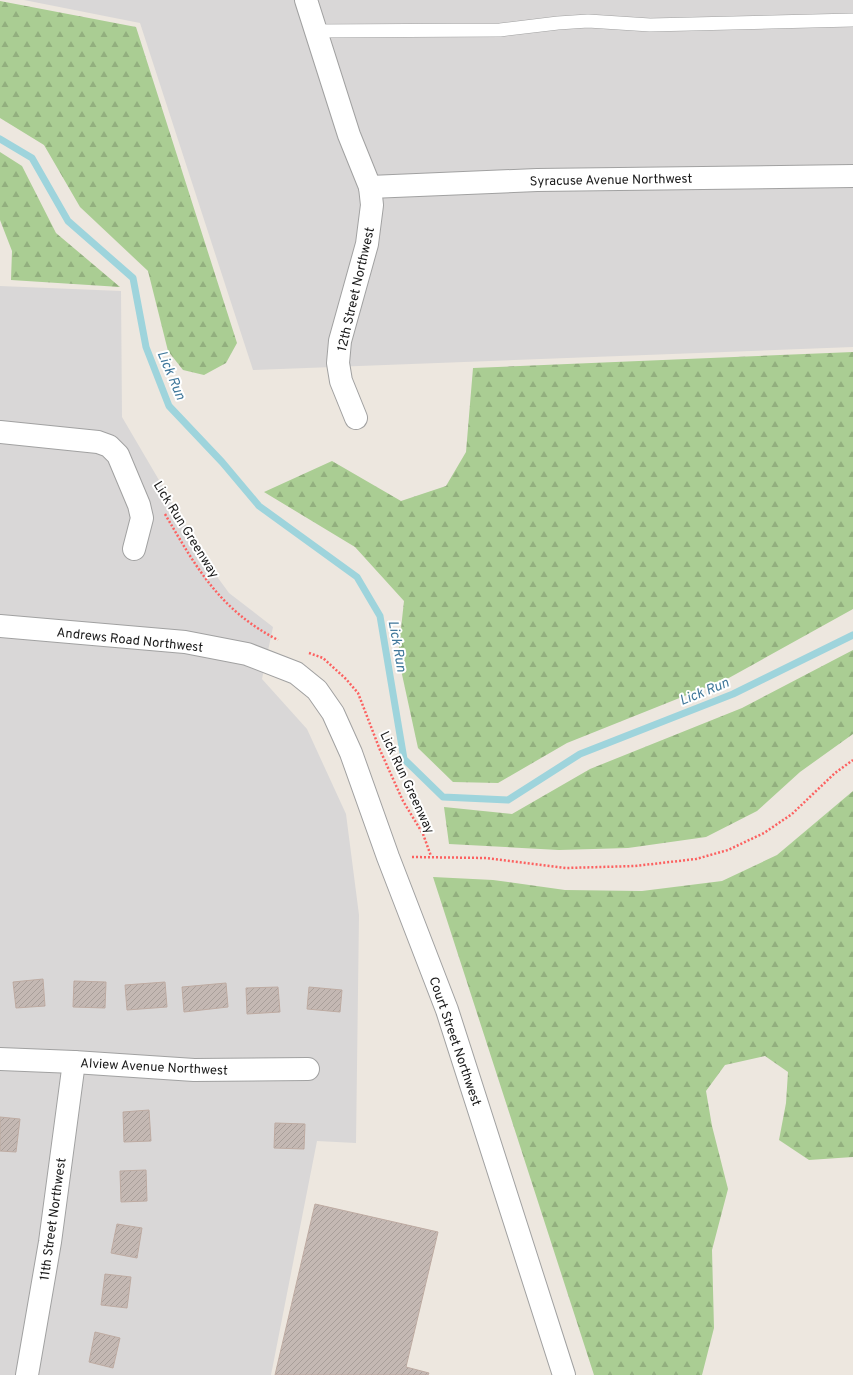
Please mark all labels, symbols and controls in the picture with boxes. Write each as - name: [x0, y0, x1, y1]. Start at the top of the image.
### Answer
- street label: Syracuse Avenue Northwest: [530, 172, 692, 190]
- street label: 12th Street Northwest: [335, 226, 379, 353]
- water label: Lick Run: [153, 348, 189, 403]
- street label: Lick Run Greenway: [149, 479, 222, 582]
- water label: Lick Run: [384, 619, 409, 674]
- street label: Andrews Road Northwest: [56, 625, 204, 657]
- water label: Lick Run: [677, 675, 732, 710]
- street label: Lick Run Greenway: [375, 729, 437, 837]
- street label: Court Street Northwest: [424, 975, 484, 1108]
- street label: Alview Avenue Northwest: [80, 1056, 228, 1080]
- street label: 11th Street Northwest: [37, 1157, 71, 1282]

